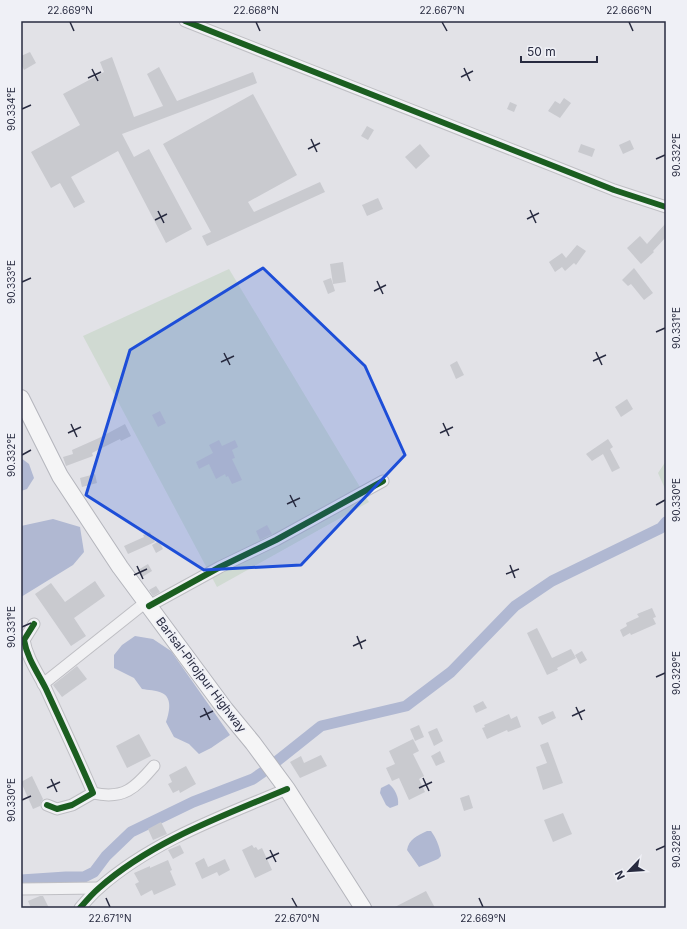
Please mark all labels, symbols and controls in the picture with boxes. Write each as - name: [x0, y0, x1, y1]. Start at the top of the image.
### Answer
- text: 22.669°N: [47, 4, 93, 16]
- text: 22.668°N: [233, 4, 279, 16]
- text: 22.667°N: [420, 4, 464, 16]
- text: 22.666°N: [606, 4, 652, 16]
- scale bar: [521, 38, 597, 64]
- text: 50 m: [527, 44, 556, 59]
- text: 90.334°E: [5, 87, 17, 131]
- text: 90.332°E: [670, 133, 682, 177]
- text: 90.333°E: [5, 260, 17, 304]
- text: 90.331°E: [670, 307, 682, 349]
- text: 90.332°E: [5, 433, 17, 477]
- text: 90.330°E: [670, 478, 682, 522]
- text: 90.331°E: [5, 606, 17, 648]
- street label: Barisal-Pirojpur Highway: [153, 614, 250, 735]
- text: 90.329°E: [670, 651, 682, 695]
- text: 90.330°E: [5, 778, 17, 822]
- text: 90.328°E: [670, 824, 682, 868]
- north arrow: [609, 851, 649, 891]
- text: N: [612, 868, 628, 882]
- text: 22.671°N: [89, 912, 131, 924]
- text: 22.670°N: [275, 912, 319, 924]
- text: 22.669°N: [460, 912, 506, 924]

